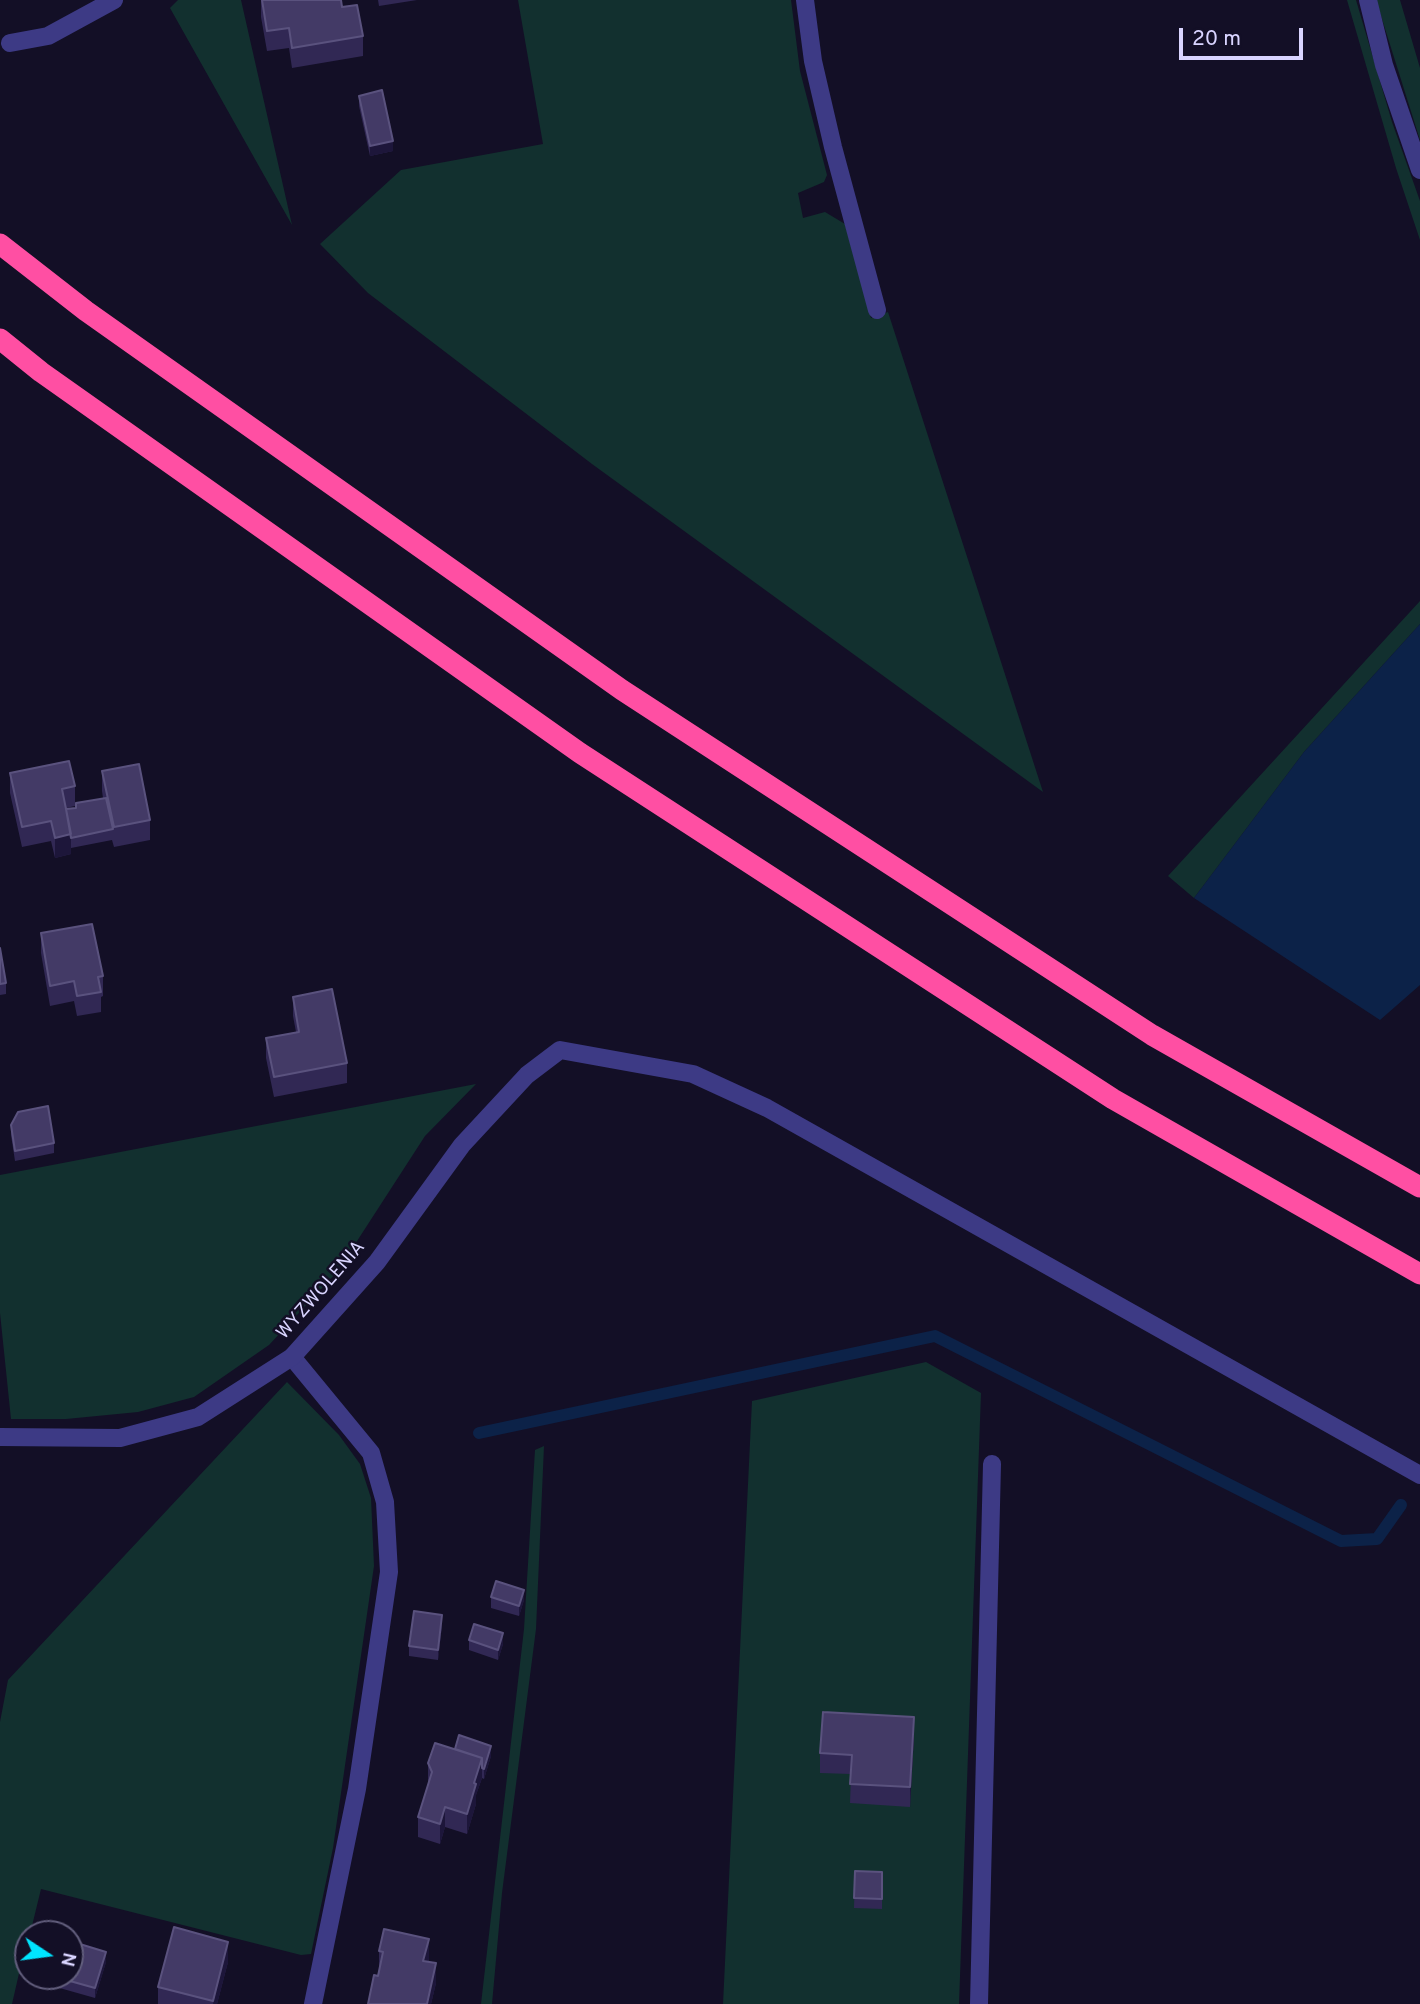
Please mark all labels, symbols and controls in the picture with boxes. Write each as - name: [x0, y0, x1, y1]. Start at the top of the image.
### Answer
- scale bar: [1182, 14, 1306, 58]
- text: 20 m: [1192, 26, 1241, 53]
- street label: WYZWOLENIA: [273, 1237, 371, 1345]
- north arrow: [14, 1920, 84, 1990]
- text: N: [54, 1950, 81, 1969]

